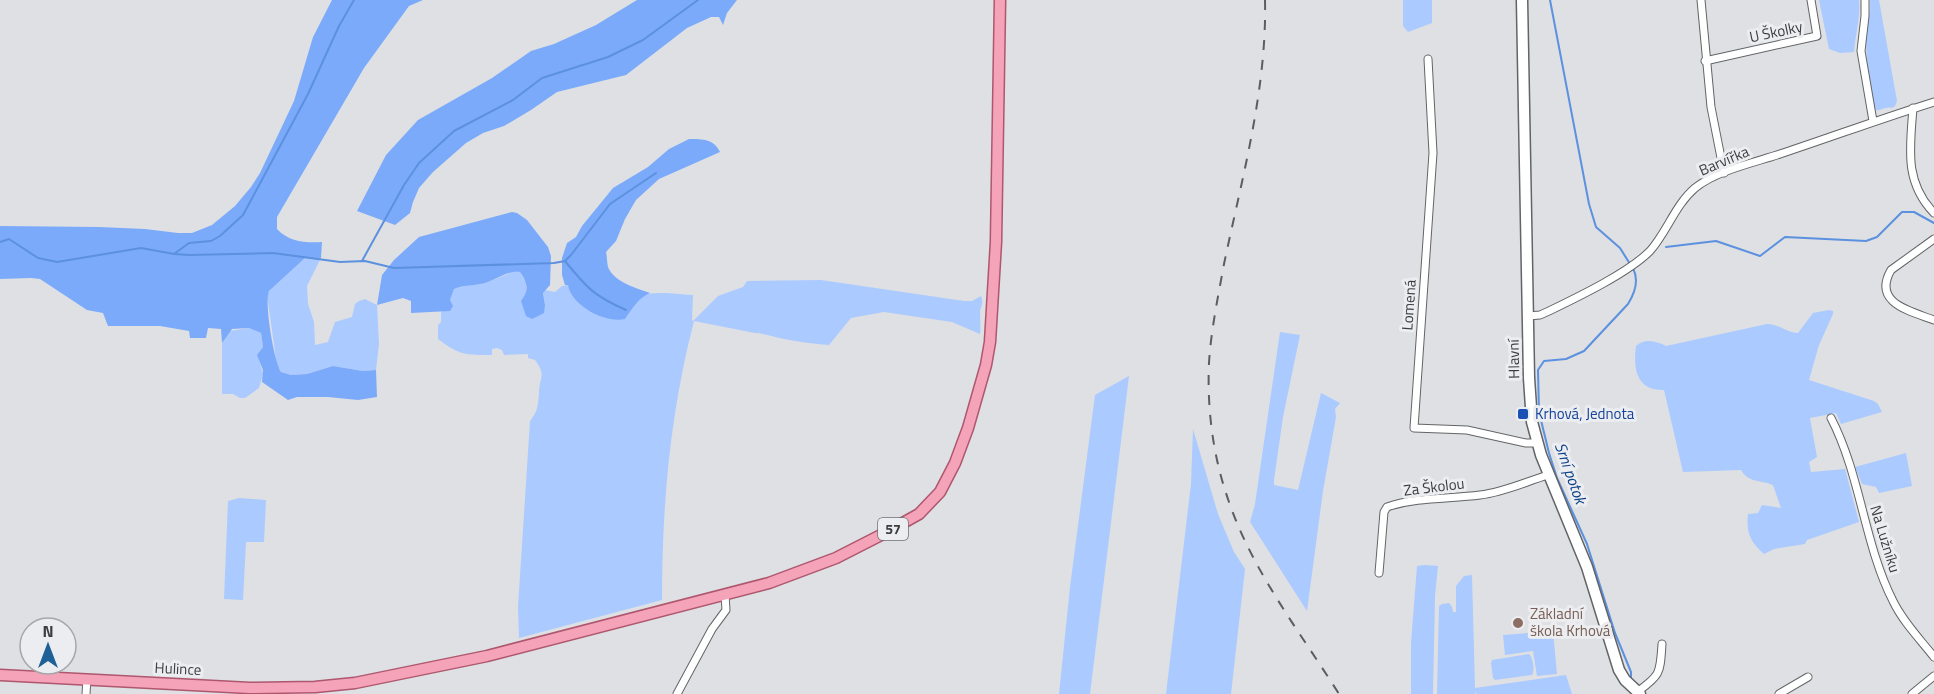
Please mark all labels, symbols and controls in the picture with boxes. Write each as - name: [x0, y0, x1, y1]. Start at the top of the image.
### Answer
- street label: U Školky: [1747, 15, 1805, 48]
- street label: Barvířka: [1695, 139, 1753, 181]
- street label: Lomená: [1395, 278, 1422, 331]
- street label: Hlavní: [1502, 337, 1525, 379]
- place label: Krhová, Jednota: [1535, 402, 1635, 425]
- marker: Krhová, Jednota: [1516, 407, 1530, 421]
- water label: Srní potok: [1549, 439, 1594, 509]
- street label: Za Školou: [1402, 471, 1466, 502]
- street label: Na Lužníku: [1864, 502, 1907, 575]
- road number: 57: [878, 518, 908, 540]
- place label: Základní škola Krhová: [1530, 602, 1611, 642]
- north arrow: [18, 616, 78, 676]
- marker: Základní škola Krhová: [1511, 616, 1525, 630]
- text: N: [42, 619, 54, 643]
- street label: Hulince: [154, 656, 202, 681]

